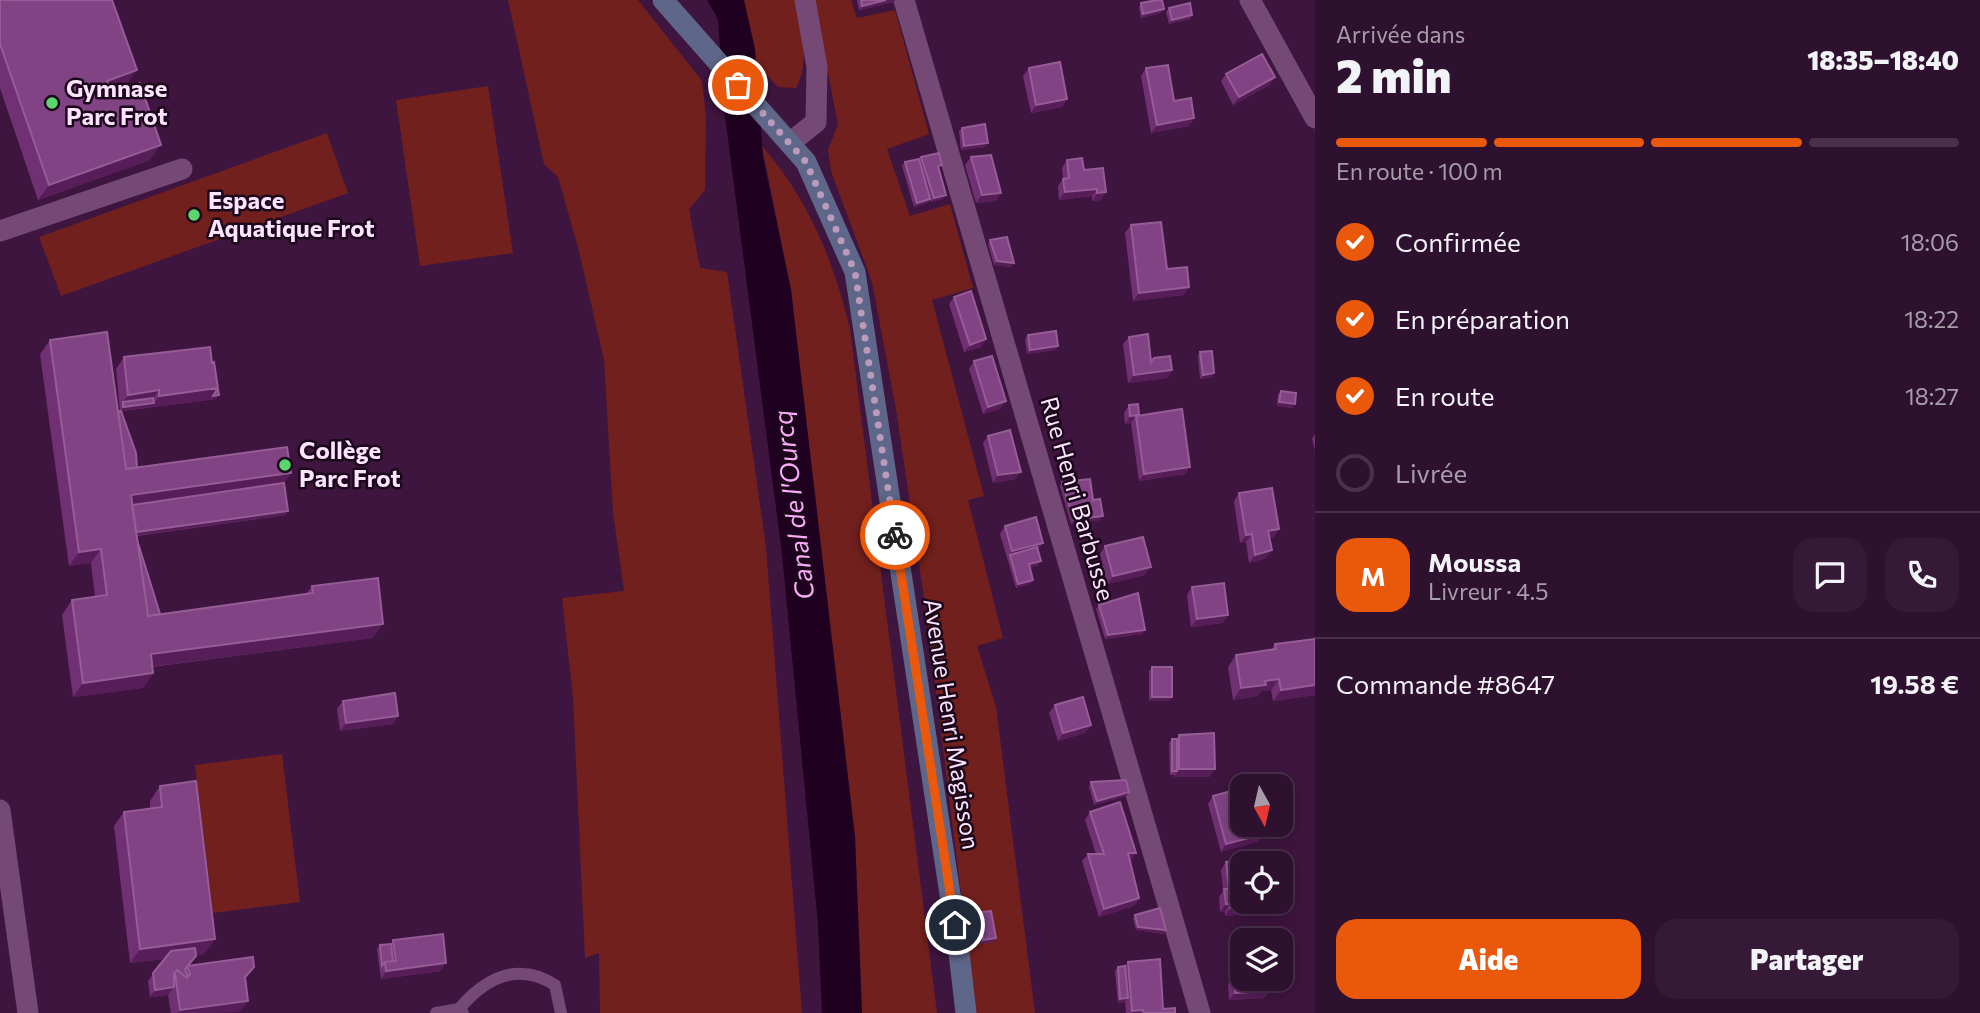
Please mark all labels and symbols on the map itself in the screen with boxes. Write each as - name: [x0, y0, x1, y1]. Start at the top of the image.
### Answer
- pin: [708, 55, 768, 115]
- place label: Gymnase Parc Frot: [66, 73, 168, 130]
- marker: Gymnase Parc Frot: [44, 95, 60, 111]
- place label: Espace Aquatique Frot: [208, 185, 375, 242]
- marker: Espace Aquatique Frot: [186, 207, 202, 223]
- street label: Rue Henri Barbusse: [1035, 393, 1121, 604]
- water label: Canal de l'Ourcq: [765, 409, 820, 602]
- place label: Collège Parc Frot: [299, 435, 401, 492]
- marker: Collège Parc Frot: [277, 457, 293, 473]
- courier: [860, 500, 930, 570]
- street label: Avenue Henri Magisson: [918, 596, 987, 851]
- north arrow: [1230, 774, 1293, 836]
- pin: [925, 895, 985, 955]

